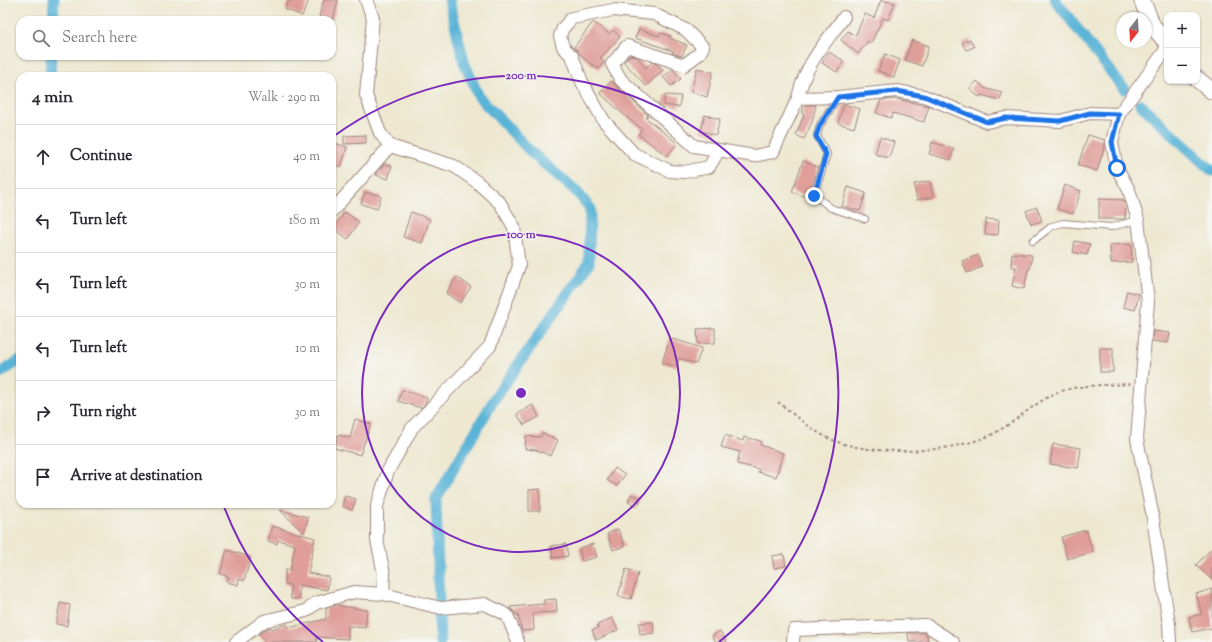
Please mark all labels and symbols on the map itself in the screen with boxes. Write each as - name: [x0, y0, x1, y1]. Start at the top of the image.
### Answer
- north arrow: [1116, 12, 1152, 48]
- text: 200 m: [506, 67, 536, 85]
- route start: [1108, 159, 1126, 177]
- route end: [805, 187, 823, 205]
- text: 100 m: [505, 226, 536, 244]
- centre of rings: [514, 386, 528, 400]

